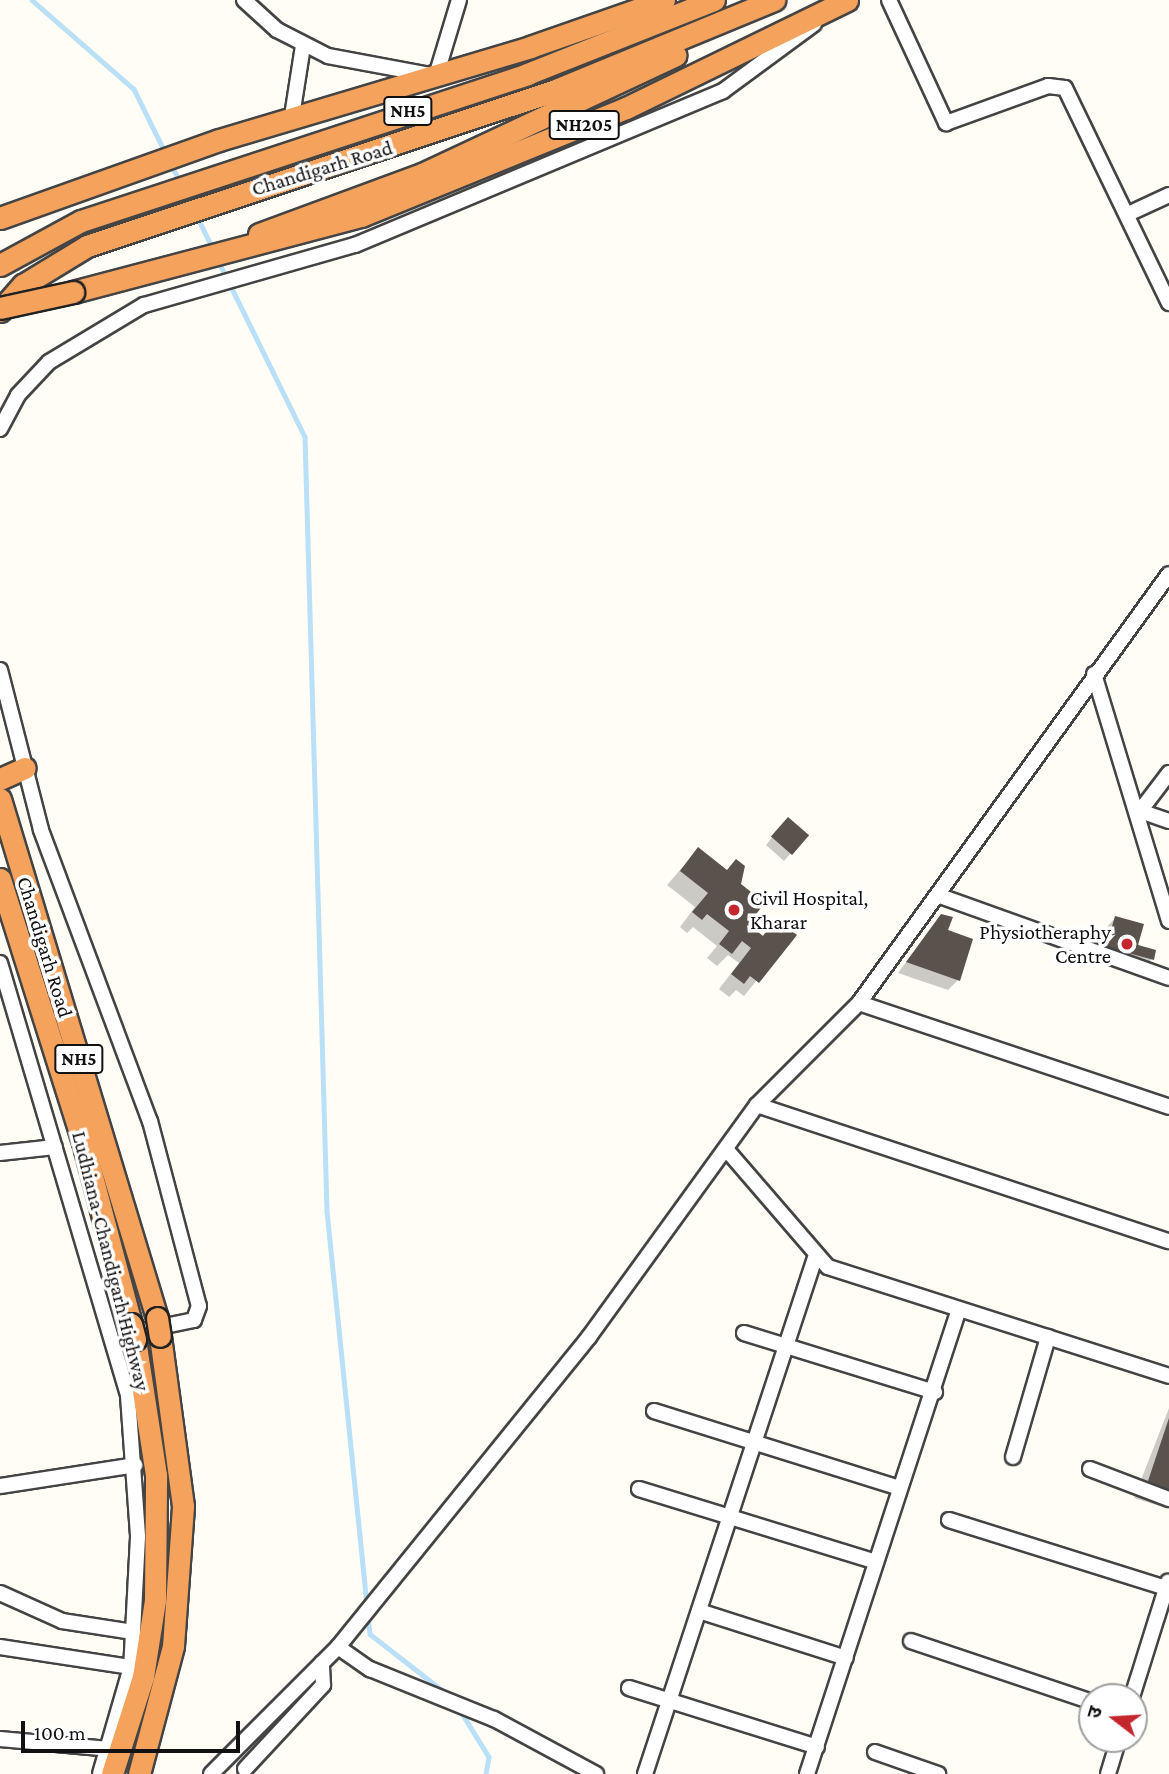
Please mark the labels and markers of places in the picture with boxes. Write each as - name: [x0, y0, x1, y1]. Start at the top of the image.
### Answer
- place label: Civil Hospital, Kharar: [750, 885, 868, 935]
- marker: Civil Hospital, Kharar: [724, 900, 744, 920]
- place label: Physiotheraphy Centre: [979, 919, 1111, 969]
- marker: Physiotheraphy Centre: [1117, 934, 1137, 954]

